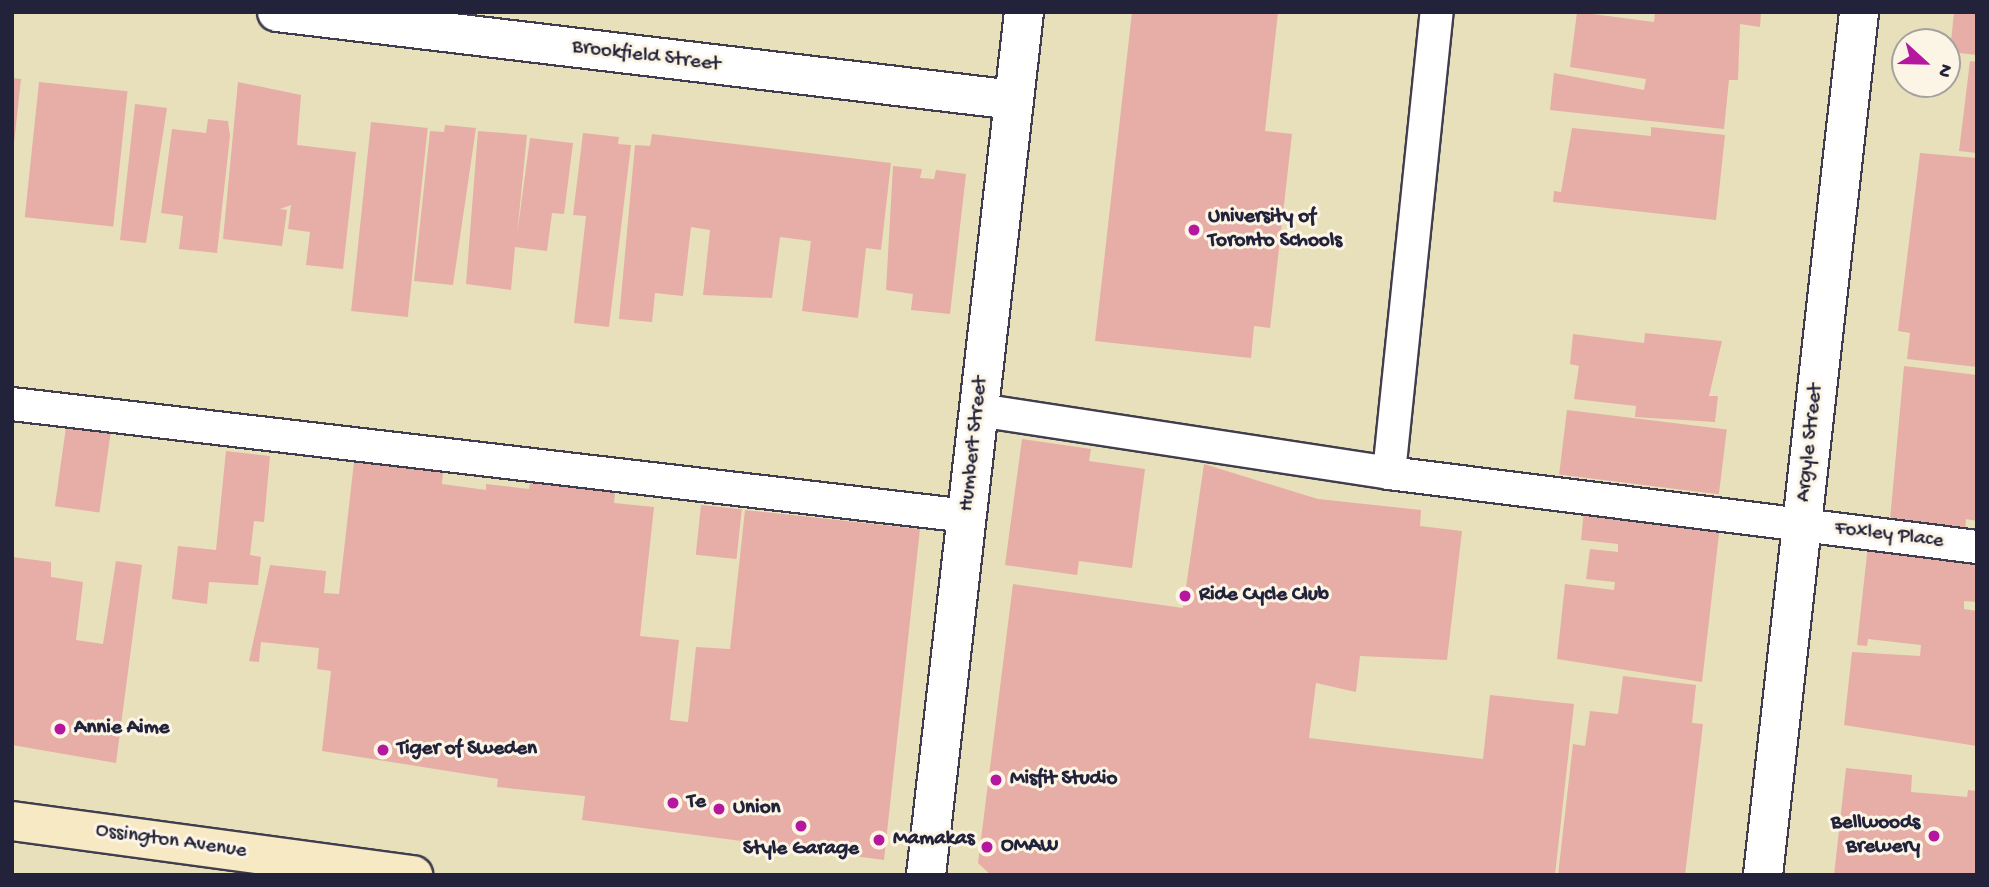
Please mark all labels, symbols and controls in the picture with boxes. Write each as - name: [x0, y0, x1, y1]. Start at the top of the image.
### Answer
- north arrow: [1891, 28, 1961, 98]
- street label: Brookfield Street: [570, 35, 722, 79]
- text: N: [1931, 60, 1957, 80]
- place label: University of Toronto Schools: [1208, 205, 1342, 255]
- marker: University of Toronto Schools: [1186, 222, 1202, 238]
- street label: Humbert Street: [955, 375, 995, 513]
- street label: Argyle Street: [1792, 383, 1830, 503]
- street label: Foxley Place: [1833, 517, 1945, 555]
- place label: Ride Cycle Club: [1199, 583, 1329, 609]
- marker: Ride Cycle Club: [1177, 588, 1193, 604]
- place label: Annie Aime: [74, 716, 169, 742]
- marker: Annie Aime: [52, 721, 68, 737]
- place label: Tiger of Sweden: [397, 737, 537, 763]
- marker: Tiger of Sweden: [375, 742, 391, 758]
- place label: Misfit Studio: [1010, 767, 1117, 793]
- marker: Misfit Studio: [988, 772, 1004, 788]
- place label: Te: [687, 790, 706, 816]
- marker: Te: [665, 795, 681, 811]
- place label: Union: [733, 796, 781, 822]
- marker: Union: [711, 801, 727, 817]
- place label: Bellwoods Brewery: [1831, 811, 1920, 861]
- marker: Style Garage: [793, 818, 809, 834]
- street label: Ossington Avenue: [94, 819, 248, 865]
- place label: Mamakas: [893, 827, 975, 853]
- marker: Bellwoods Brewery: [1926, 828, 1942, 844]
- marker: Mamakas: [871, 832, 887, 848]
- place label: OMAW: [1001, 834, 1058, 860]
- place label: Style Garage: [743, 837, 859, 863]
- marker: OMAW: [979, 839, 995, 855]

